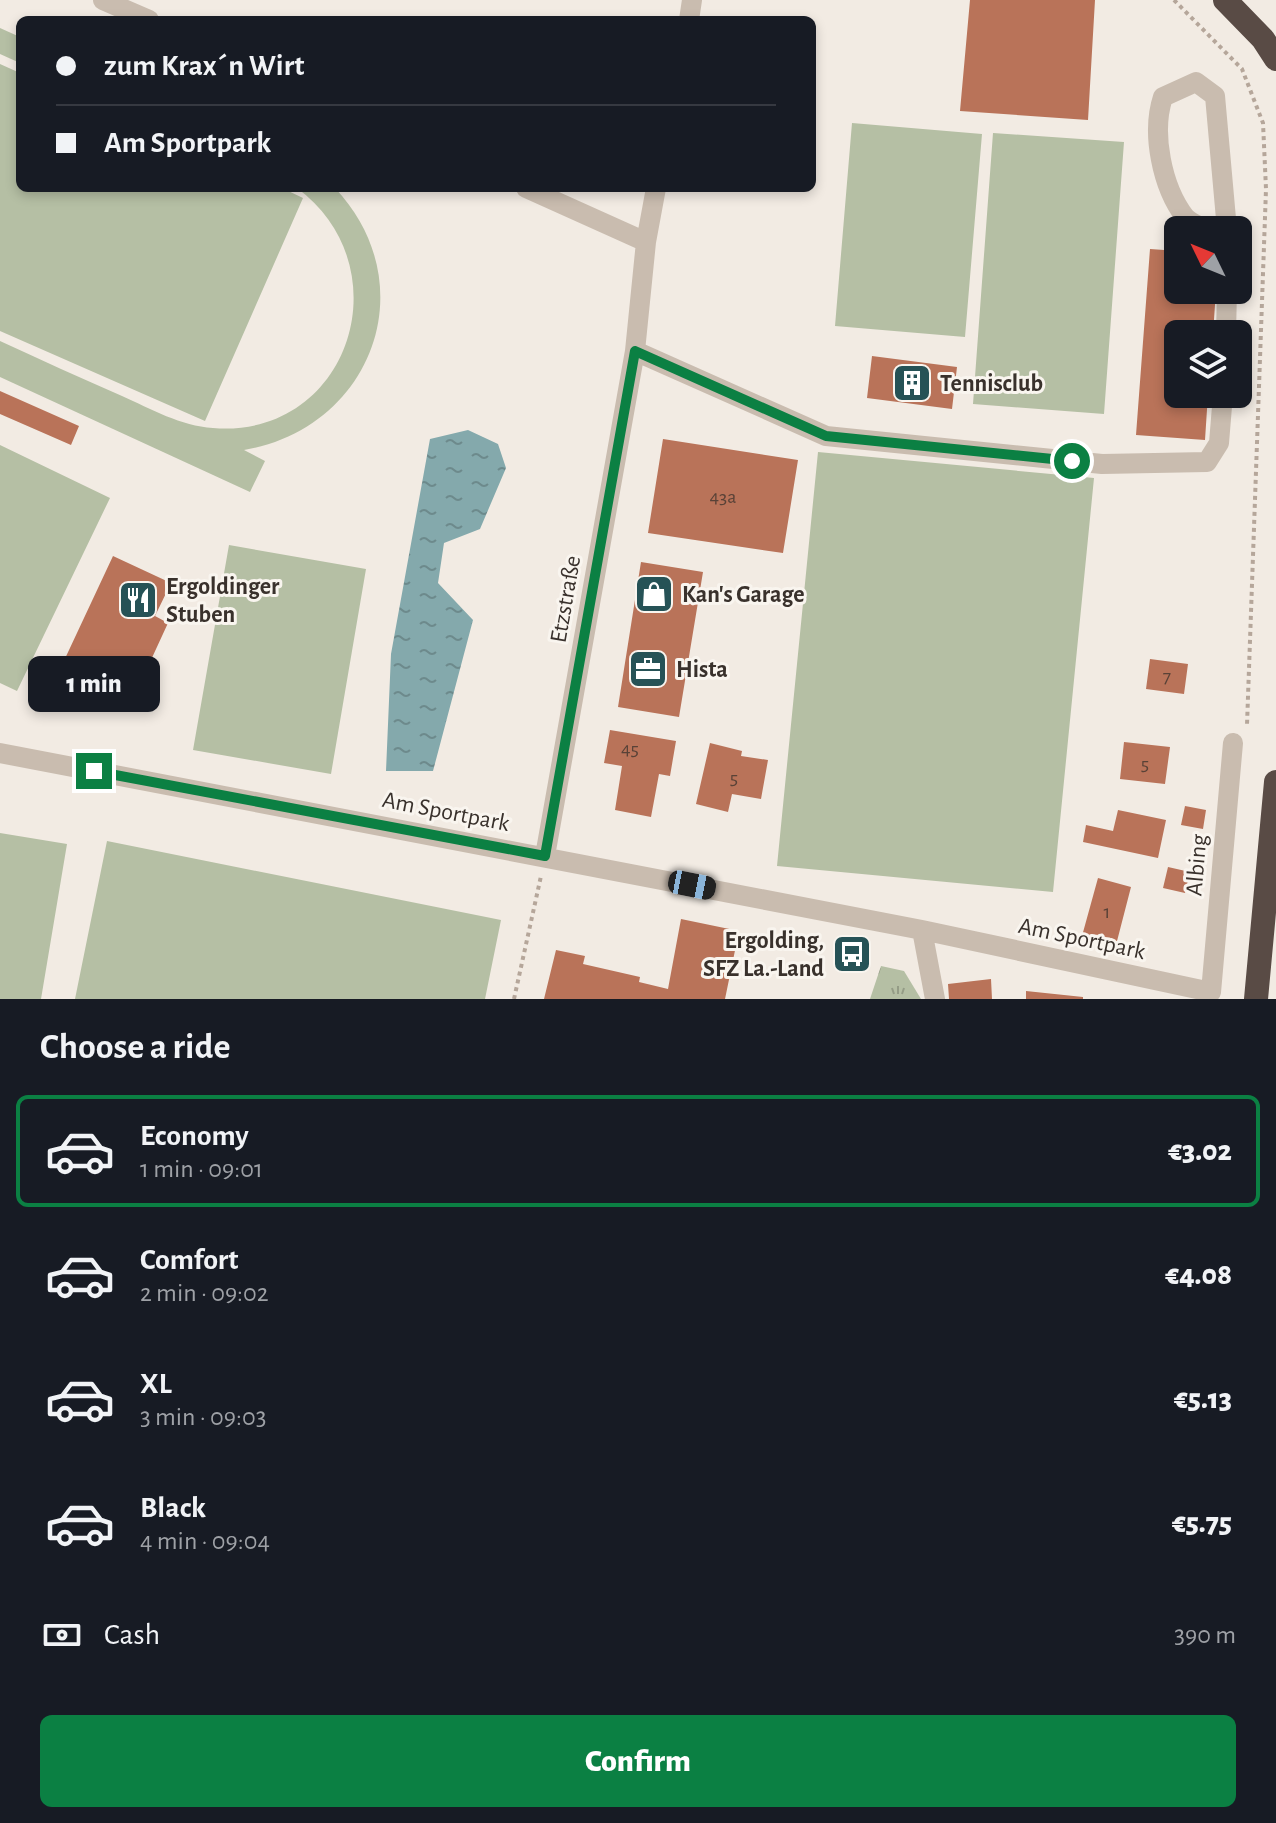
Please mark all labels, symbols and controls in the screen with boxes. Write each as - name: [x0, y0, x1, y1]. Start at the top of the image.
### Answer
- text: zum Krax´n Wirt: [104, 51, 304, 81]
- text: Am Sportpark: [104, 128, 271, 158]
- north arrow: [1164, 216, 1252, 304]
- map controls: [1164, 216, 1252, 408]
- button: layers: [1164, 320, 1252, 408]
- building icon: Tennisclub: [891, 362, 933, 404]
- place label: Tennisclub: [940, 372, 1043, 396]
- route start: [1054, 443, 1090, 479]
- house number: 43a: [709, 487, 737, 507]
- street label: Etzstraße: [547, 554, 585, 645]
- shop icon: Kan's Garage: [633, 573, 675, 615]
- place label: Ergoldinger Stuben: [166, 575, 280, 627]
- restaurant icon: Ergoldinger Stuben: [117, 579, 159, 621]
- place label: Kan's Garage: [682, 583, 805, 607]
- office icon: Hista: [627, 648, 669, 690]
- callout: 1 min: [28, 655, 160, 711]
- place label: Hista: [676, 658, 728, 682]
- house number: 7: [1163, 667, 1171, 687]
- text: 1 min: [66, 671, 122, 697]
- house number: 45: [621, 739, 639, 759]
- route end: [76, 753, 112, 789]
- house number: 5: [1141, 754, 1149, 774]
- house number: 5: [730, 768, 738, 788]
- street label: Am Sportpark: [380, 788, 512, 836]
- street label: Albing: [1182, 833, 1212, 897]
- car: [666, 869, 718, 901]
- house number: 1: [1104, 902, 1110, 922]
- street label: Am Sportpark: [1016, 914, 1147, 964]
- place label: Ergolding, SFZ La.-Land: [703, 929, 824, 981]
- bus stop icon: Ergolding, SFZ La.-Land: [831, 933, 873, 975]
- text: Choose a ride: [40, 1029, 230, 1065]
- icon: car: [44, 1115, 116, 1187]
- text: Economy: [140, 1121, 249, 1151]
- text: €3.02: [1168, 1136, 1232, 1166]
- text: 1 min · 09:01: [140, 1156, 263, 1182]
- icon: car: [44, 1239, 116, 1311]
- text: Comfort: [140, 1245, 239, 1275]
- text: €4.08: [1165, 1260, 1232, 1290]
- text: 2 min · 09:02: [140, 1280, 269, 1306]
- icon: car: [44, 1363, 116, 1435]
- text: XL: [140, 1369, 172, 1399]
- text: €5.13: [1174, 1384, 1232, 1414]
- text: 3 min · 09:03: [140, 1404, 266, 1430]
- icon: car: [44, 1487, 116, 1559]
- text: Black: [140, 1493, 206, 1523]
- text: €5.75: [1172, 1508, 1232, 1538]
- text: 4 min · 09:04: [140, 1528, 270, 1554]
- icon: cash: [40, 1613, 84, 1657]
- text: Cash: [104, 1620, 160, 1650]
- text: 390 m: [1174, 1622, 1236, 1648]
- button: Confirm: [40, 1715, 1236, 1807]

